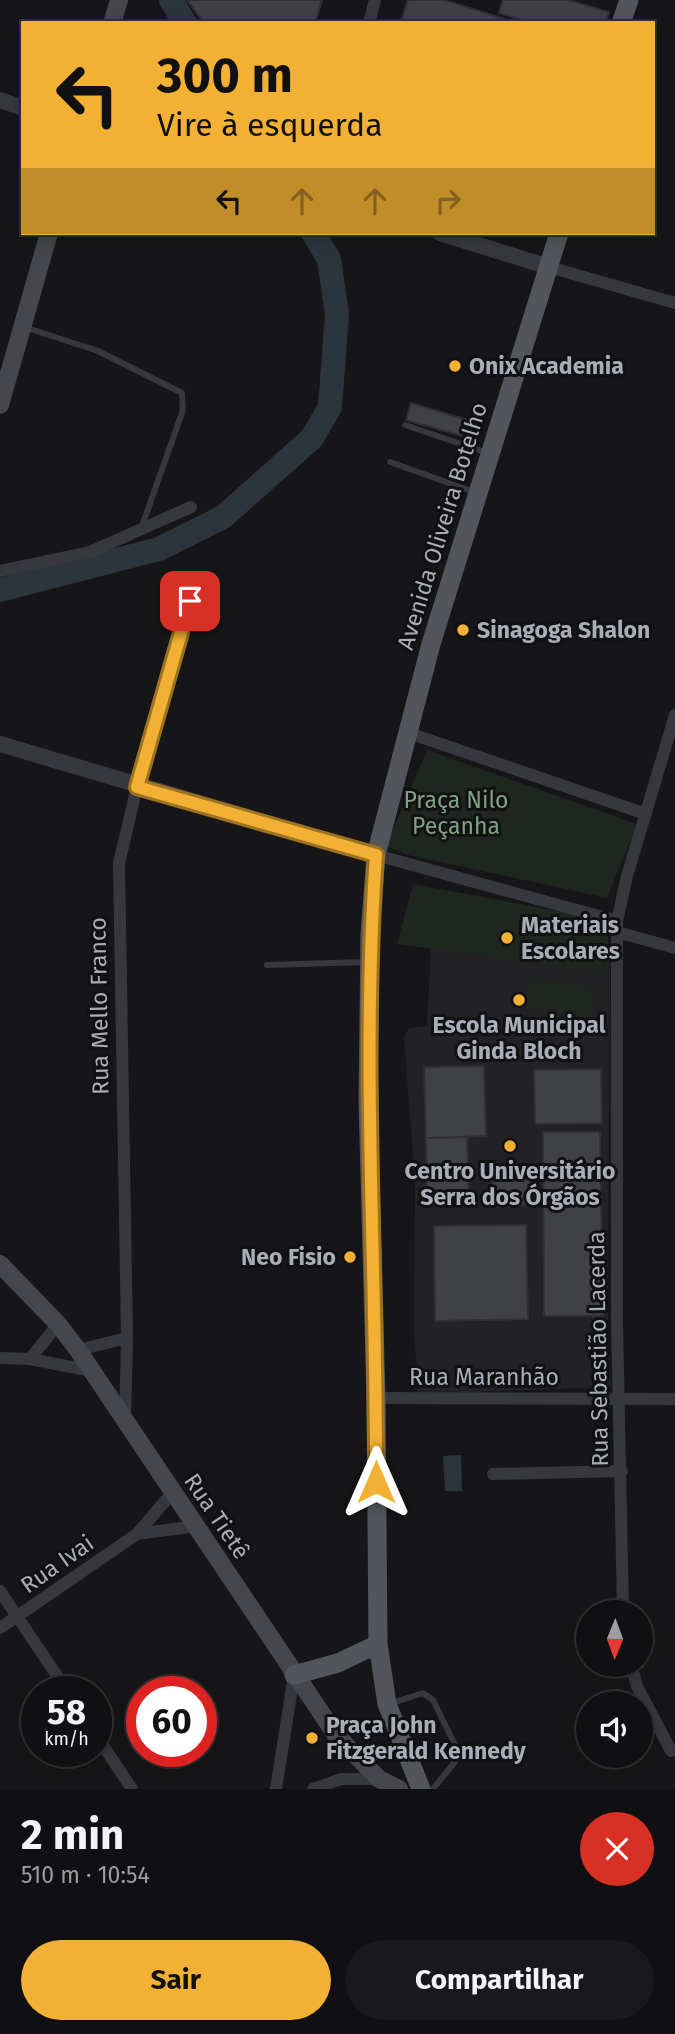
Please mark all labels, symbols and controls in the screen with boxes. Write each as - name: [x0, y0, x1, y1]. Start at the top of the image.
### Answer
- text: 300 m: [157, 46, 293, 105]
- icon: left: [42, 49, 133, 140]
- text: Vire à esquerda: [157, 106, 383, 144]
- icon: left: [210, 182, 248, 220]
- icon: ahead: [283, 182, 321, 220]
- icon: ahead: [356, 182, 394, 220]
- icon: right: [429, 182, 467, 220]
- place label: Onix Academia: [469, 352, 624, 380]
- marker: Onix Academia: [447, 358, 463, 374]
- street label: Avenida Oliveira Botelho: [391, 399, 493, 653]
- pin: [160, 571, 220, 631]
- icon: arrive: [171, 582, 209, 620]
- place label: Sinagoga Shalon: [477, 616, 650, 644]
- marker: Sinagoga Shalon: [455, 622, 471, 638]
- park label: Praça Nilo Peçanha: [403, 786, 509, 840]
- place label: Materiais Escolares: [521, 911, 620, 965]
- street label: Rua Mello Franco: [83, 917, 115, 1095]
- marker: Materiais Escolares: [499, 930, 515, 946]
- marker: Escola Municipal Ginda Bloch: [511, 992, 527, 1008]
- place label: Escola Municipal Ginda Bloch: [432, 1011, 606, 1065]
- marker: Centro Universitário Serra dos Órgãos: [502, 1138, 518, 1154]
- place label: Centro Universitário Serra dos Órgãos: [405, 1157, 615, 1211]
- street label: Rua Sebastião Lacerda: [582, 1231, 614, 1467]
- place label: Neo Fisio: [241, 1243, 336, 1271]
- marker: Neo Fisio: [342, 1249, 358, 1265]
- street label: Rua Maranhão: [409, 1363, 559, 1391]
- position arrow: [339, 1445, 413, 1519]
- street label: Rua Tietê: [178, 1468, 256, 1564]
- street label: Rua Ivai: [15, 1529, 99, 1599]
- north arrow: [576, 1600, 653, 1676]
- map controls: [576, 1600, 653, 1768]
- speed limit sign: 60: [126, 1676, 217, 1767]
- text: 58: [47, 1691, 86, 1733]
- button: sound: [576, 1691, 653, 1768]
- place label: Praça John Fitzgerald Kennedy: [326, 1711, 527, 1765]
- text: km/h: [44, 1728, 89, 1750]
- marker: Praça John Fitzgerald Kennedy: [304, 1730, 320, 1746]
- text: 2 min: [21, 1810, 124, 1860]
- button: close: [580, 1812, 654, 1886]
- text: 510 m · 10:54: [21, 1861, 150, 1889]
- button: Sair: [21, 1940, 331, 2020]
- button: Compartilhar: [345, 1940, 654, 2020]

